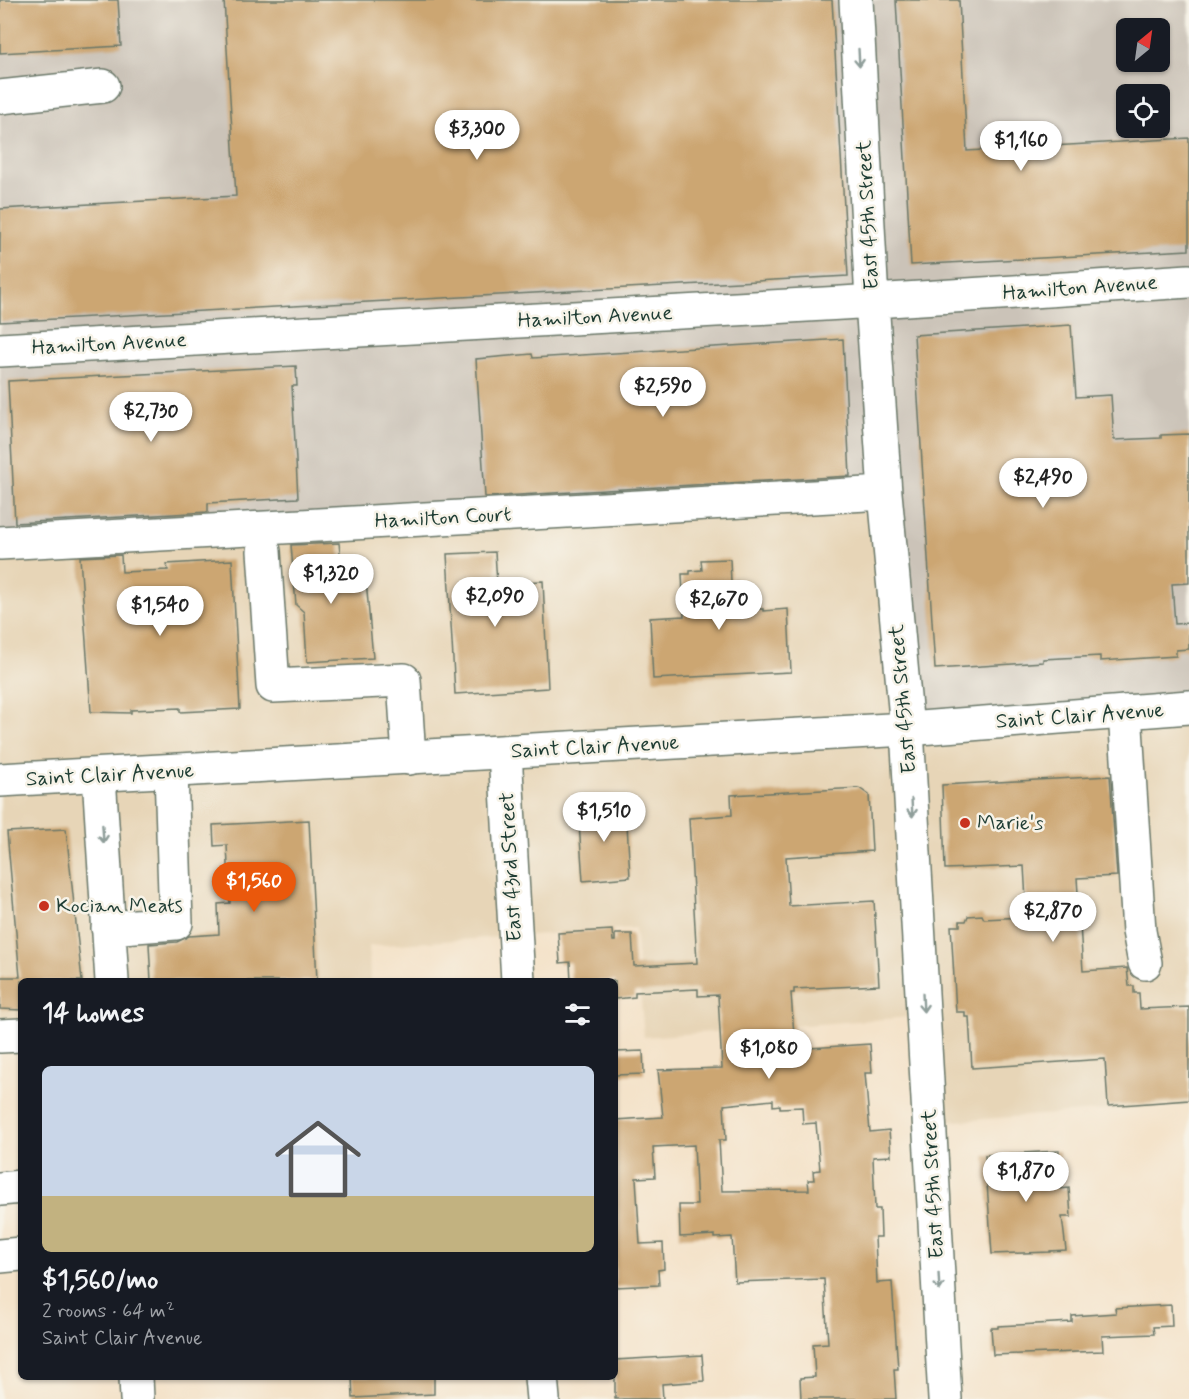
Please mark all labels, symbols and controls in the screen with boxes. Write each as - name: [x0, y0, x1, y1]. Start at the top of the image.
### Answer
- north arrow: [1116, 18, 1170, 72]
- map controls: [1116, 18, 1170, 138]
- one-way arrow: [854, 48, 865, 68]
- button: locate: [1116, 84, 1170, 138]
- pin: $3,300: [428, 110, 526, 161]
- text: $3,300: [449, 116, 505, 143]
- pin: $1,160: [972, 121, 1070, 172]
- text: $1,160: [994, 127, 1048, 154]
- street label: East 45th Street: [850, 139, 886, 290]
- street label: Hamilton Avenue: [1002, 269, 1158, 307]
- street label: Hamilton Avenue: [517, 299, 673, 335]
- street label: Hamilton Avenue: [31, 326, 187, 362]
- pin: $2,590: [614, 367, 712, 418]
- text: $2,590: [634, 373, 692, 400]
- pin: $2,730: [102, 392, 200, 443]
- text: $2,730: [123, 398, 179, 425]
- pin: $2,490: [994, 458, 1092, 509]
- text: $2,490: [1013, 464, 1073, 491]
- street label: Hamilton Court: [374, 500, 512, 536]
- pin: $1,320: [282, 554, 380, 605]
- text: $1,320: [303, 560, 359, 587]
- pin: $2,090: [446, 577, 544, 628]
- pin: $2,670: [670, 580, 768, 631]
- text: $2,090: [465, 583, 525, 610]
- pin: $1,540: [111, 586, 209, 637]
- text: $2,670: [689, 586, 749, 613]
- text: $1,540: [131, 592, 189, 619]
- street label: East 45th Street: [882, 623, 923, 775]
- street label: Saint Clair Avenue: [995, 696, 1165, 736]
- street label: Saint Clair Avenue: [510, 729, 680, 765]
- street label: Saint Clair Avenue: [25, 757, 195, 793]
- street label: East 43rd Street: [493, 791, 529, 942]
- pin: $1,510: [555, 792, 653, 843]
- text: $1,510: [577, 798, 631, 825]
- one-way arrow: [906, 798, 917, 818]
- place label: Marie's: [977, 809, 1044, 837]
- marker: Marie's: [958, 816, 972, 830]
- one-way arrow: [97, 824, 108, 844]
- pin: $1,560: [205, 862, 303, 913]
- text: $1,560: [226, 868, 282, 895]
- place label: Kocian Meats: [56, 892, 183, 920]
- pin: $2,870: [1004, 892, 1102, 943]
- text: $2,870: [1023, 898, 1083, 925]
- marker: Kocian Meats: [37, 899, 51, 913]
- one-way arrow: [917, 993, 928, 1013]
- text: 14 homes: [42, 997, 144, 1031]
- icon: filters: [561, 998, 594, 1031]
- pin: $1,080: [720, 1029, 818, 1080]
- text: $1,080: [740, 1035, 798, 1062]
- icon: home: [264, 1105, 372, 1213]
- street label: East 45th Street: [915, 1108, 951, 1259]
- pin: $1,870: [977, 1152, 1075, 1203]
- text: $1,870: [997, 1158, 1055, 1185]
- text: $1,560/mo: [42, 1264, 158, 1298]
- one-way arrow: [933, 1271, 944, 1291]
- text: 2 rooms · 64 m²: [42, 1298, 175, 1325]
- text: Saint Clair Avenue: [42, 1325, 202, 1352]

